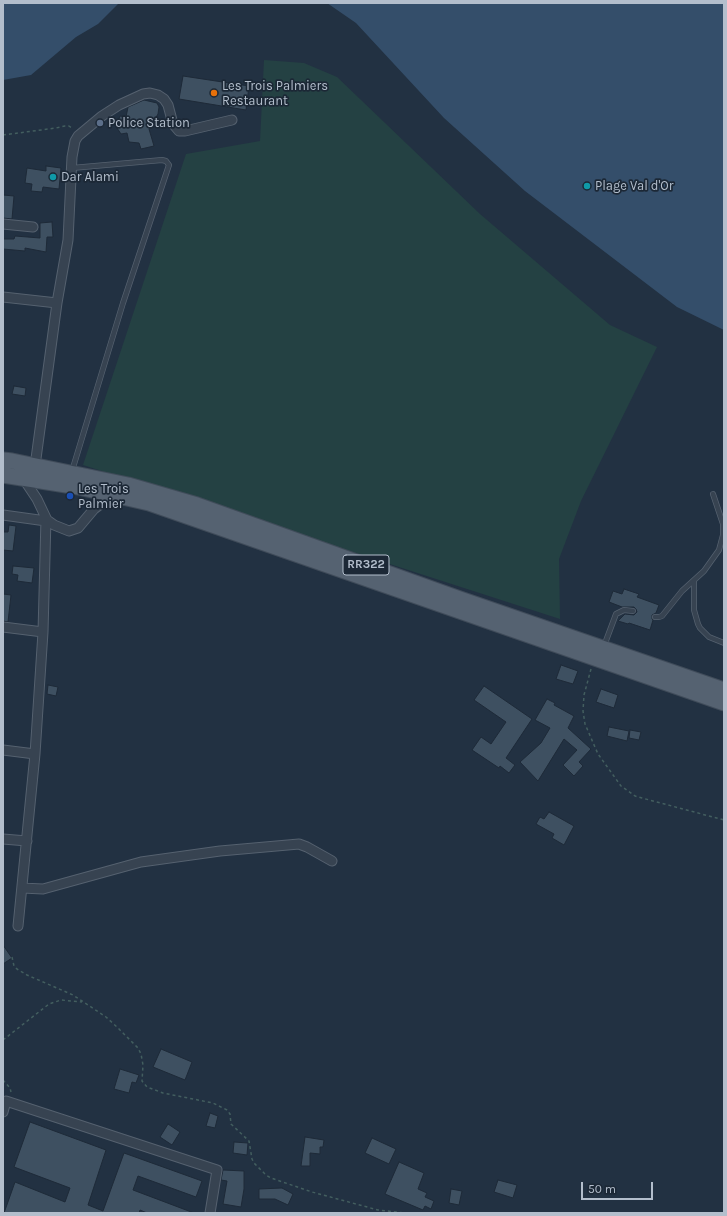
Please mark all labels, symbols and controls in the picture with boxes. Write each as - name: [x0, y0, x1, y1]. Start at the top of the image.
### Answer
- place label: Les Trois Palmiers Restaurant: [222, 78, 328, 109]
- marker: Les Trois Palmiers Restaurant: [209, 88, 219, 98]
- place label: Police Station: [108, 115, 190, 131]
- marker: Police Station: [95, 118, 105, 128]
- place label: Dar Alami: [61, 169, 119, 185]
- marker: Dar Alami: [48, 172, 58, 182]
- place label: Plage Val d'Or: [595, 178, 673, 194]
- marker: Plage Val d'Or: [582, 181, 592, 191]
- place label: Les Trois Palmier: [78, 481, 129, 512]
- marker: Les Trois Palmier: [65, 491, 75, 501]
- road number: RR322: [343, 555, 389, 575]
- scale bar: [583, 1174, 655, 1200]
- text: 50 m: [588, 1182, 616, 1196]

